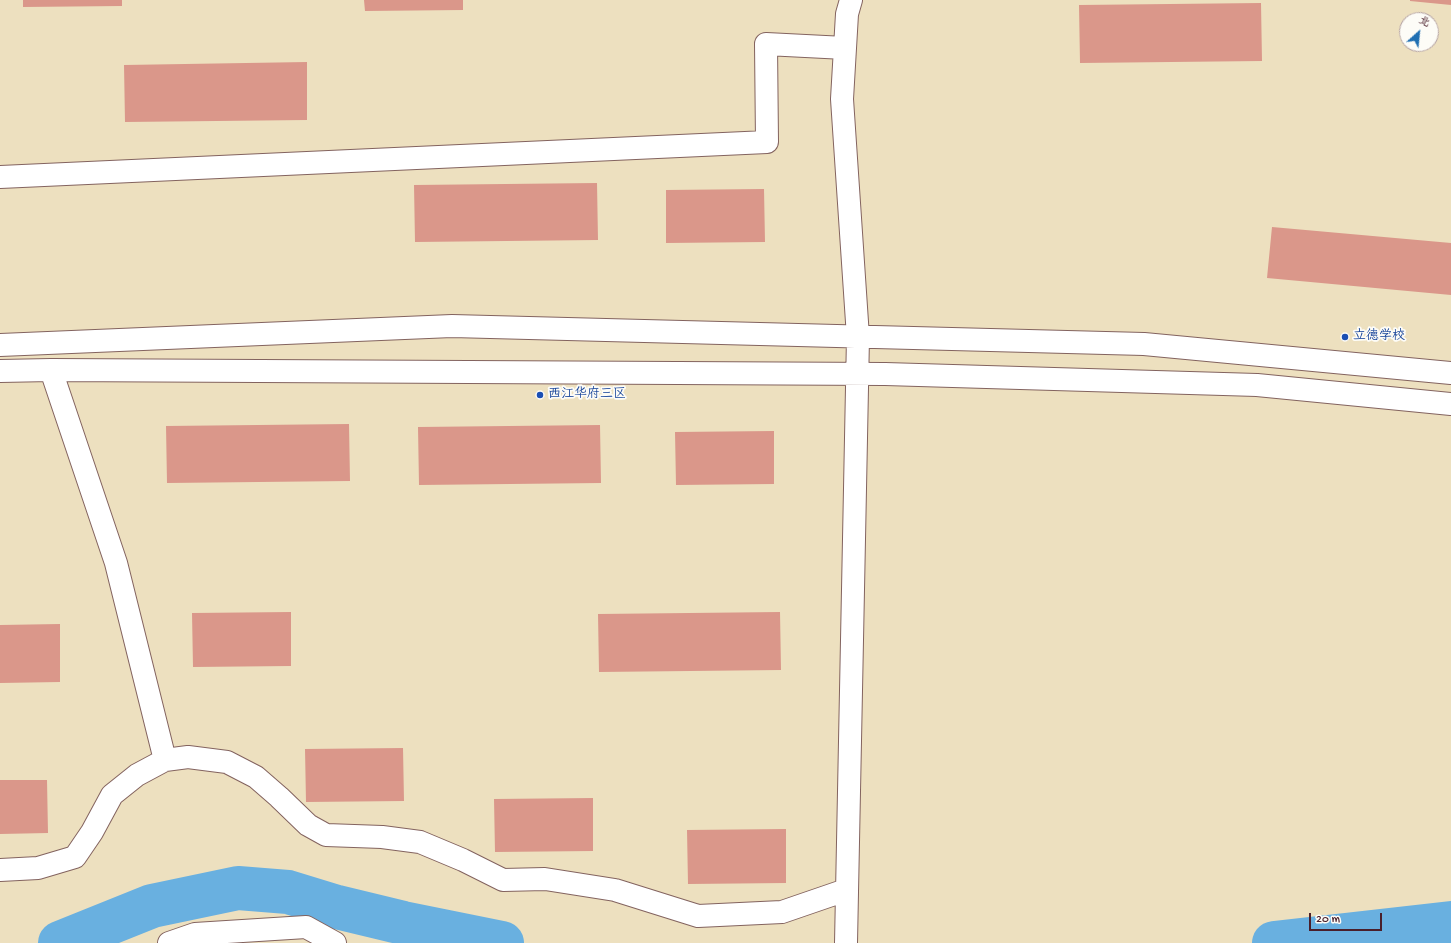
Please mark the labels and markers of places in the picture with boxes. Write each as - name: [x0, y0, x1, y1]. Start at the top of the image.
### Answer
- place label: 立德学校: [1353, 329, 1405, 345]
- marker: 立德学校: [1340, 332, 1350, 342]
- place label: 西江华府三区: [548, 387, 626, 403]
- marker: 西江华府三区: [535, 390, 545, 400]

